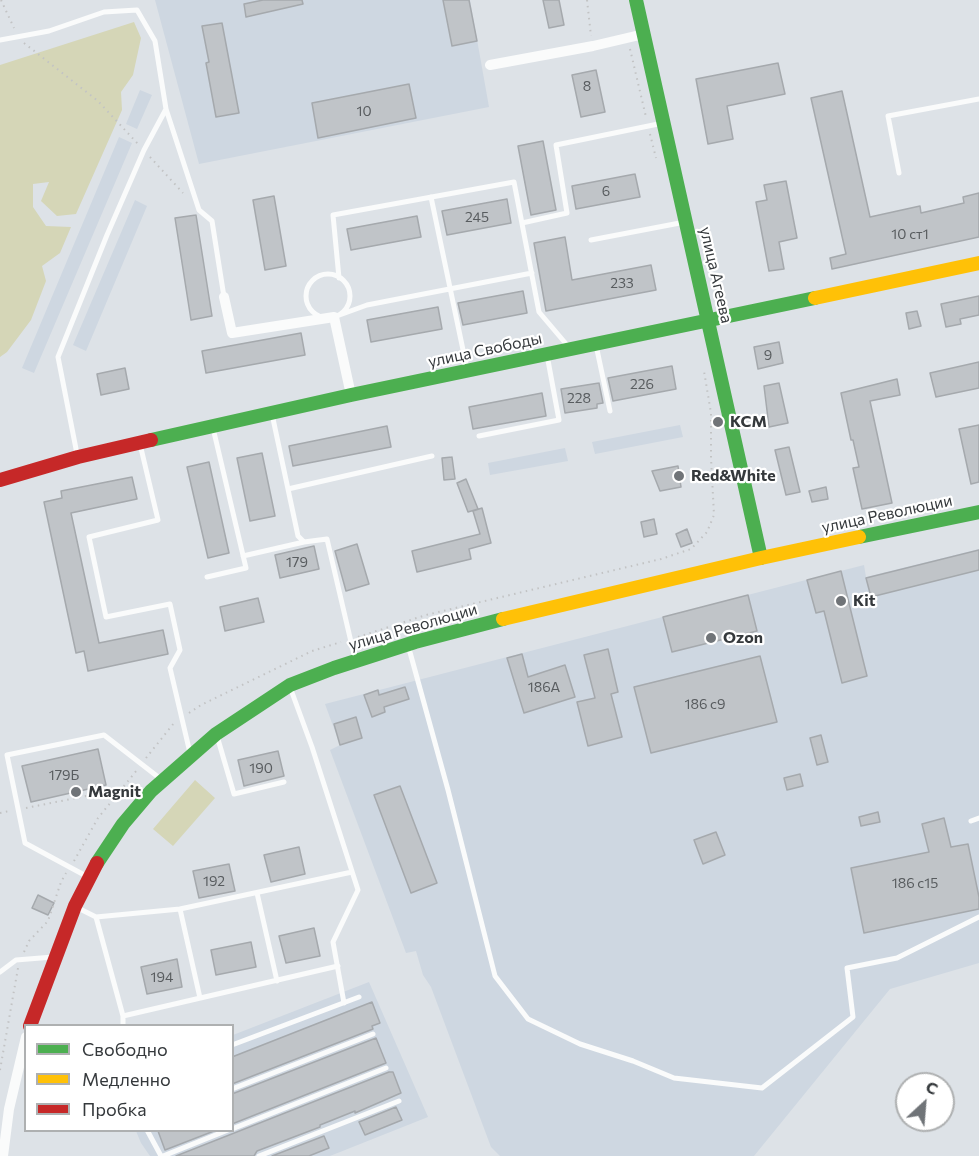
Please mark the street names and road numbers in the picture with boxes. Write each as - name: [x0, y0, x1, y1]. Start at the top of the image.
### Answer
- street label: улица Агеева: [696, 225, 736, 325]
- street label: улица Свободы: [426, 329, 544, 371]
- street label: улица Революции: [820, 491, 954, 537]
- street label: улица Революции: [346, 599, 480, 655]

